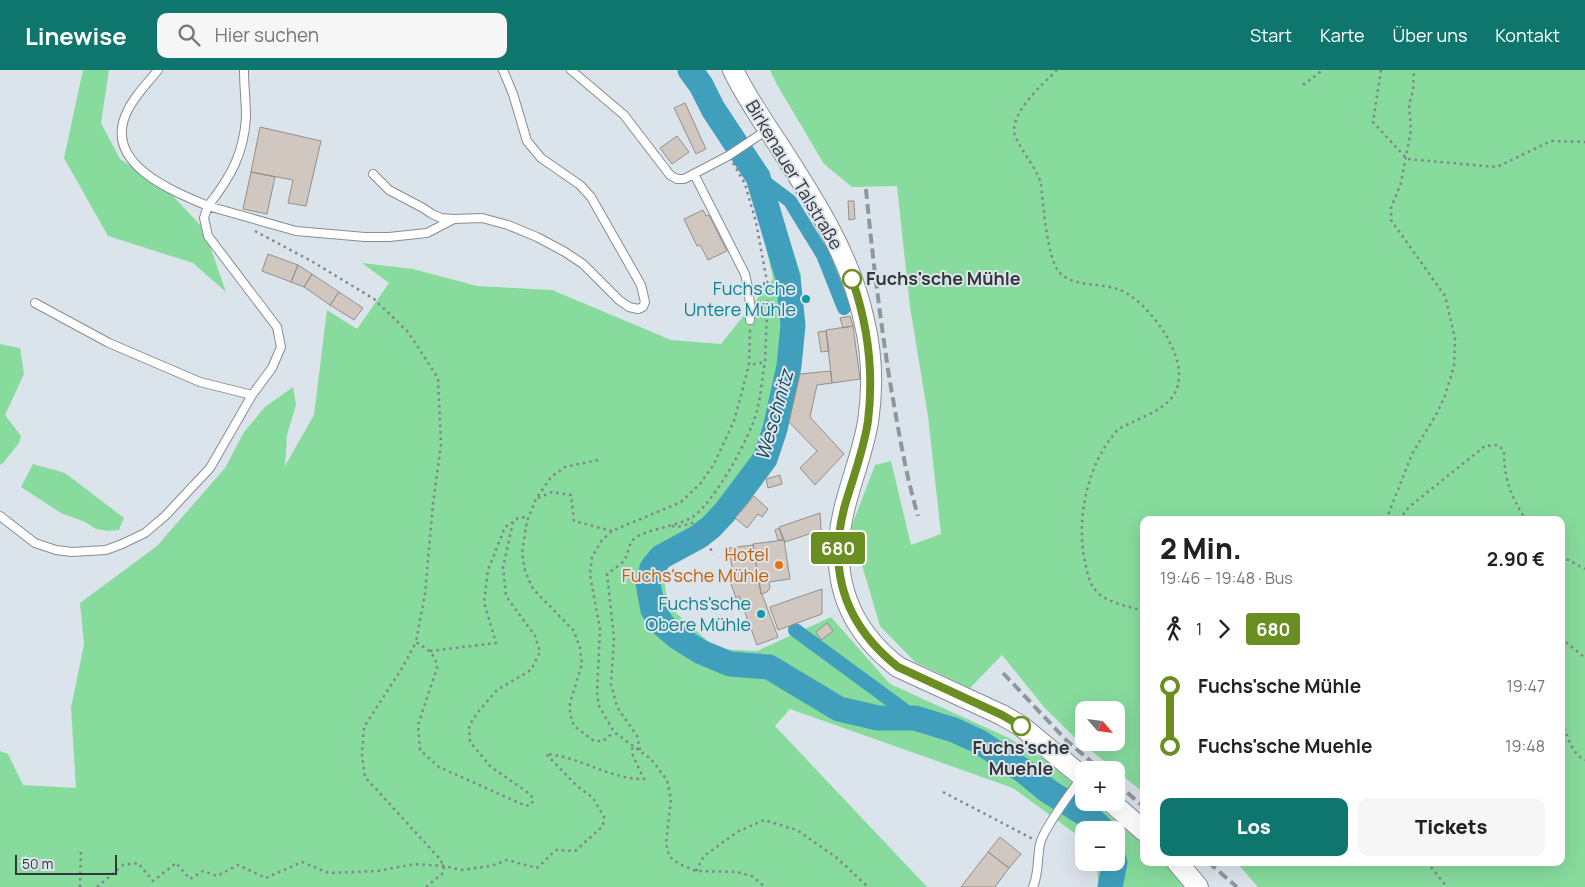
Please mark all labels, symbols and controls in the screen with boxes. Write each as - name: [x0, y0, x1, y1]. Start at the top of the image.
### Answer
- search box: [157, 13, 507, 58]
- text: Linewise: [25, 19, 127, 52]
- icon: search: [175, 21, 203, 49]
- text: Hier suchen: [215, 22, 319, 48]
- text: Start: [1250, 23, 1292, 47]
- text: Karte: [1320, 23, 1365, 47]
- text: Über uns: [1393, 23, 1467, 47]
- text: Kontakt: [1495, 23, 1560, 47]
- street label: Birkenauer Talstraße: [741, 95, 849, 254]
- place label: Fuchs'sche Mühle: [866, 266, 1021, 290]
- marker: Fuchs'sche Mühle: [842, 269, 862, 289]
- place label: Fuchs'che Untere Mühle: [684, 276, 796, 321]
- marker: Fuchs'che Untere Mühle: [800, 293, 812, 305]
- water label: Weschnitz: [749, 365, 800, 463]
- text: 2 Min.: [1160, 529, 1242, 567]
- line badge: 680: [809, 532, 867, 564]
- text: 680: [821, 536, 855, 560]
- place label: Hotel Fuchs'sche Mühle: [622, 542, 769, 587]
- text: 2.90 €: [1487, 546, 1545, 572]
- marker: Hotel Fuchs'sche Mühle: [773, 559, 785, 571]
- text: 19:46 – 19:48 · Bus: [1160, 567, 1293, 589]
- place label: Fuchs'sche Obere Mühle: [645, 591, 751, 636]
- marker: Fuchs'sche Obere Mühle: [755, 608, 767, 620]
- icon: walk: [1160, 615, 1188, 643]
- icon: forward: [1210, 615, 1238, 643]
- text: 680: [1256, 617, 1290, 641]
- text: 1: [1196, 618, 1202, 640]
- text: Fuchs'sche Mühle: [1198, 673, 1361, 699]
- text: 19:47: [1507, 675, 1545, 697]
- north arrow: [1075, 701, 1125, 751]
- map controls: [1075, 701, 1125, 871]
- marker: Fuchs'sche Muehle: [1011, 716, 1031, 736]
- text: Fuchs'sche Muehle: [1198, 733, 1373, 759]
- place label: Fuchs'sche Muehle: [972, 735, 1070, 780]
- text: 19:48: [1505, 735, 1545, 757]
- button: +: [1075, 761, 1125, 811]
- button: Los: [1160, 798, 1348, 856]
- button: Tickets: [1358, 798, 1545, 856]
- button: −: [1075, 821, 1125, 871]
- scale bar: [15, 852, 118, 875]
- text: 50 m: [22, 854, 53, 873]

